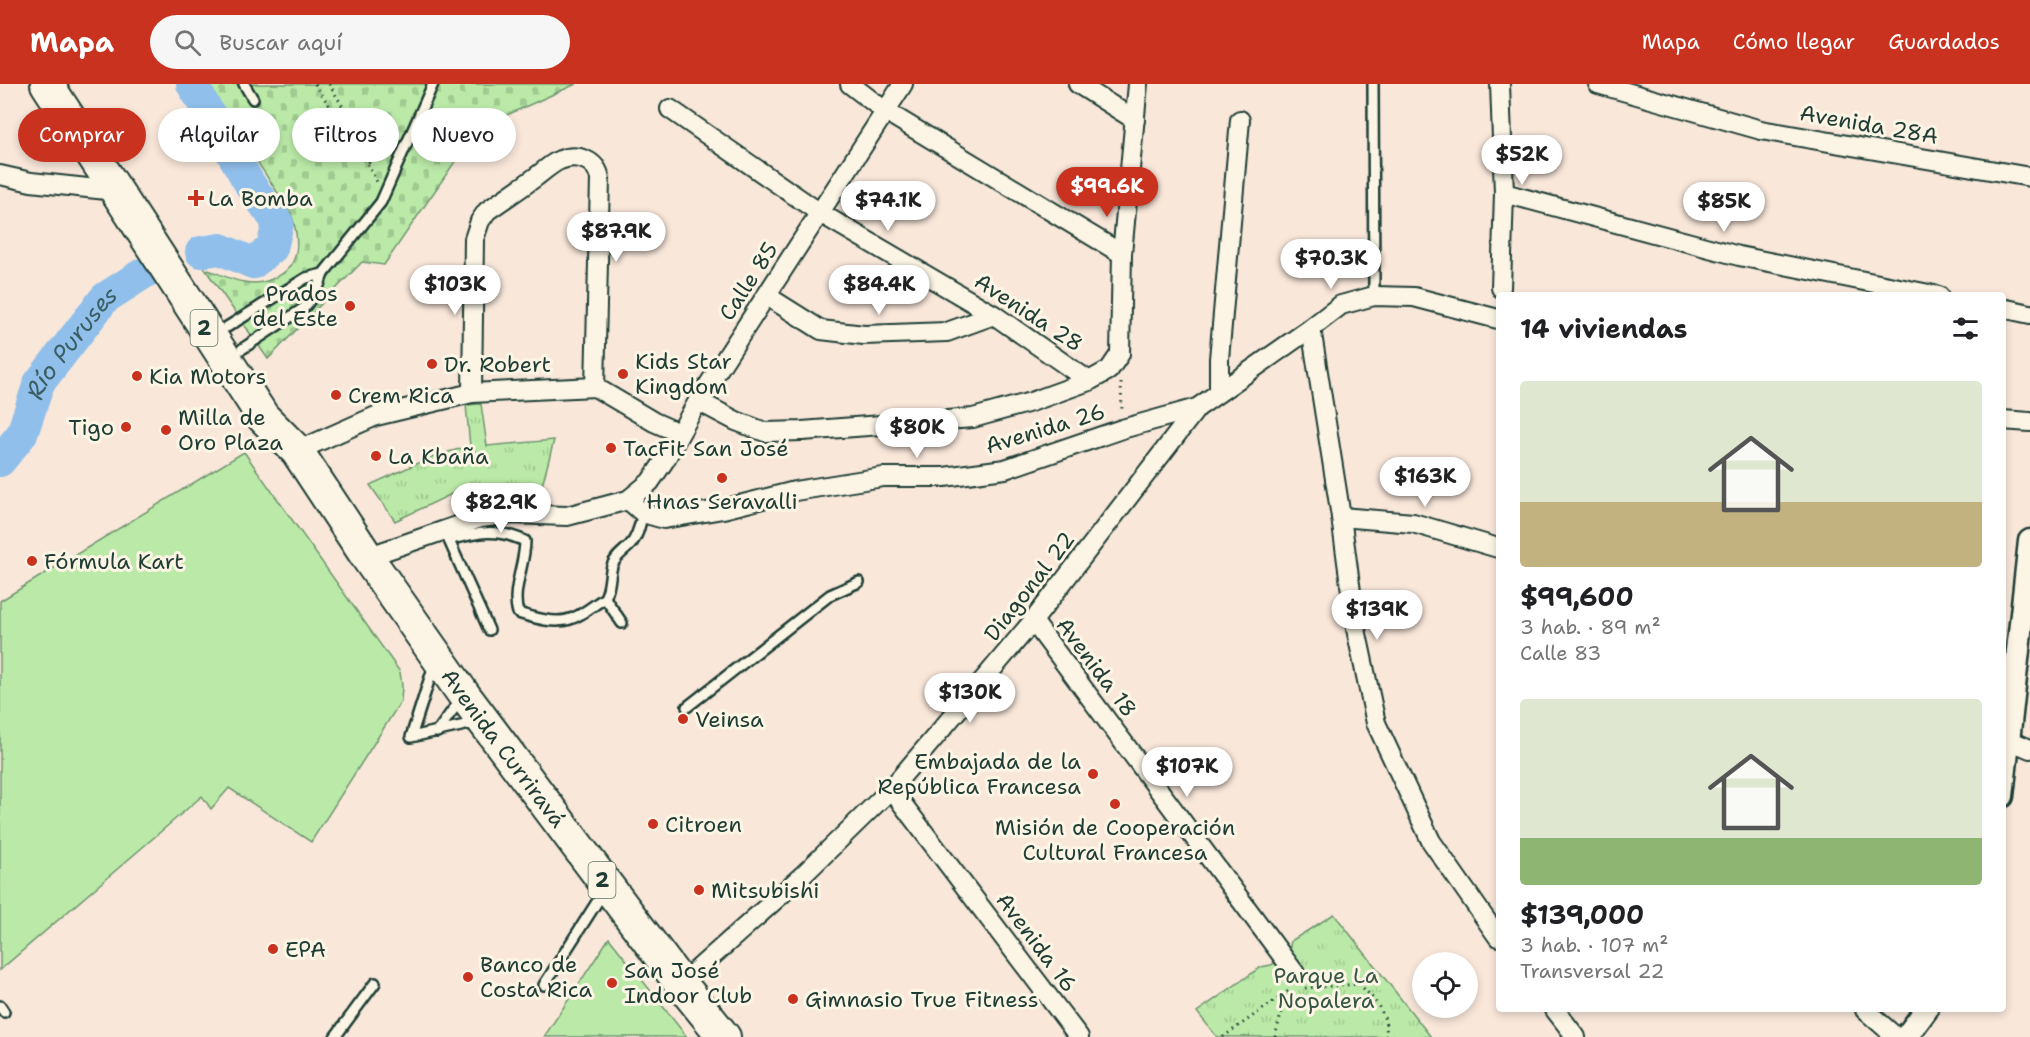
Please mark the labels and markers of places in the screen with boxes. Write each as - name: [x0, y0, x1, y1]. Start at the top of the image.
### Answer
- pin: $52K: [1486, 135, 1558, 186]
- pin: $99.6K: [1058, 167, 1156, 218]
- pin: $74.1K: [839, 181, 937, 232]
- pin: $85K: [1688, 182, 1760, 233]
- place label: La Bomba: [208, 184, 313, 213]
- marker: La Bomba: [189, 191, 203, 205]
- pin: $87.9K: [567, 212, 665, 263]
- pin: $70.3K: [1282, 239, 1380, 290]
- pin: $103K: [413, 265, 497, 316]
- pin: $84.4K: [830, 265, 928, 316]
- place label: Prados del Este: [253, 279, 338, 333]
- marker: Prados del Este: [343, 299, 357, 313]
- place label: Kids Star Kingdom: [635, 347, 732, 401]
- place label: Dr. Robert: [444, 350, 551, 379]
- marker: Dr. Robert: [425, 357, 439, 371]
- place label: Kia Motors: [149, 362, 267, 391]
- marker: Kids Star Kingdom: [616, 367, 630, 381]
- marker: Kia Motors: [130, 369, 144, 383]
- place label: Crem Rica: [348, 381, 454, 410]
- marker: Crem Rica: [329, 388, 343, 402]
- place label: Milla de Oro Plaza: [178, 403, 283, 457]
- pin: $80K: [881, 408, 953, 459]
- place label: Tigo: [68, 413, 114, 442]
- marker: Tigo: [119, 420, 133, 434]
- marker: Milla de Oro Plaza: [159, 423, 173, 437]
- place label: TacFit San José: [623, 434, 789, 463]
- marker: TacFit San José: [604, 441, 618, 455]
- place label: La Kbaña: [388, 442, 489, 471]
- marker: La Kbaña: [369, 449, 383, 463]
- pin: $163K: [1383, 457, 1467, 508]
- marker: Hnas Seravalli: [715, 471, 729, 485]
- pin: $82.9K: [452, 483, 550, 534]
- place label: Hnas Seravalli: [646, 487, 798, 516]
- place label: Fórmula Kart: [44, 547, 184, 576]
- marker: Fórmula Kart: [25, 554, 39, 568]
- pin: $139K: [1335, 590, 1419, 641]
- pin: $130K: [928, 673, 1012, 724]
- place label: Veinsa: [695, 705, 764, 734]
- marker: Veinsa: [676, 712, 690, 726]
- place label: Embajada de la República Francesa: [877, 747, 1081, 801]
- pin: $107K: [1145, 747, 1229, 798]
- marker: Embajada de la República Francesa: [1086, 767, 1100, 781]
- marker: Misión de Cooperación Cultural Francesa: [1108, 797, 1122, 811]
- place label: Citroen: [665, 810, 742, 839]
- place label: Misión de Cooperación Cultural Francesa: [995, 813, 1235, 867]
- marker: Citroen: [646, 817, 660, 831]
- place label: Mitsubishi: [711, 876, 820, 905]
- marker: Mitsubishi: [692, 883, 706, 897]
- place label: EPA: [285, 935, 326, 964]
- marker: EPA: [266, 942, 280, 956]
- place label: Banco de Costa Rica: [480, 950, 592, 1004]
- place label: San José Indoor Club: [624, 956, 752, 1010]
- marker: Banco de Costa Rica: [461, 970, 475, 984]
- marker: San José Indoor Club: [605, 976, 619, 990]
- place label: Gimnasio True Fitness: [805, 985, 1039, 1014]
- marker: Gimnasio True Fitness: [786, 992, 800, 1006]

